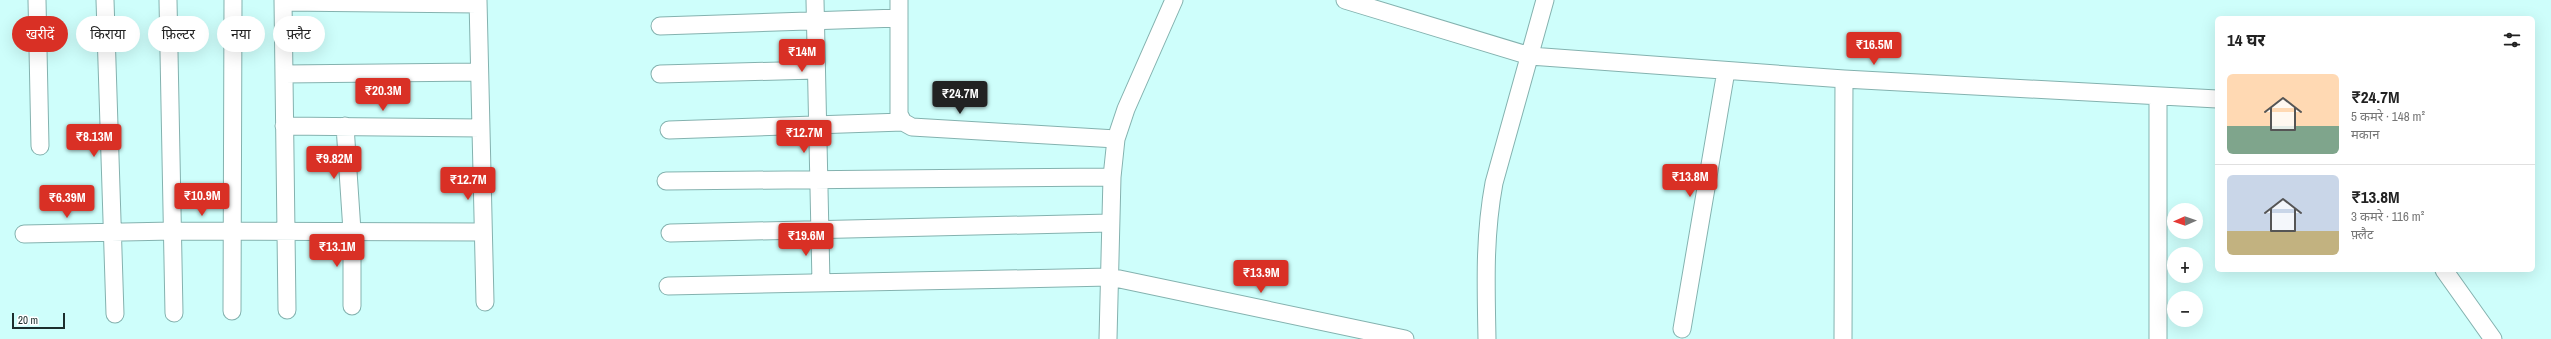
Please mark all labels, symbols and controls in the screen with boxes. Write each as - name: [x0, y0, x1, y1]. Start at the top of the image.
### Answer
- chip: खरीदें: [12, 16, 68, 52]
- chip: किराया: [76, 16, 140, 52]
- chip: फ़िल्टर: [148, 16, 209, 52]
- chip: नया: [217, 16, 265, 52]
- chip: फ़्लैट: [273, 16, 325, 52]
- text: 14 घर: [2227, 28, 2265, 51]
- icon: filters: [2501, 29, 2523, 51]
- pin: ₹16.5M: [1841, 32, 1907, 66]
- text: ₹16.5M: [1855, 36, 1893, 53]
- pin: ₹14M: [778, 39, 826, 73]
- text: ₹14M: [788, 43, 816, 60]
- pin: ₹20.3M: [350, 78, 416, 112]
- pin: ₹24.7M: [927, 81, 993, 115]
- text: ₹20.3M: [364, 82, 402, 99]
- text: ₹24.7M: [941, 85, 979, 102]
- text: ₹24.7M: [2351, 85, 2400, 108]
- icon: home: [2259, 90, 2307, 138]
- text: 5 कमरे · 148 m²: [2351, 108, 2425, 125]
- pin: ₹12.7M: [771, 120, 837, 154]
- pin: ₹8.13M: [61, 124, 127, 158]
- text: ₹12.7M: [785, 124, 823, 141]
- text: मकान: [2351, 126, 2379, 143]
- text: ₹8.13M: [75, 128, 113, 145]
- pin: ₹9.82M: [301, 146, 367, 180]
- text: ₹9.82M: [315, 150, 353, 167]
- pin: ₹13.8M: [1657, 164, 1723, 198]
- pin: ₹12.7M: [435, 167, 501, 201]
- text: ₹13.8M: [1671, 168, 1709, 185]
- text: ₹12.7M: [449, 171, 487, 188]
- pin: ₹10.9M: [169, 183, 235, 217]
- pin: ₹6.39M: [34, 185, 100, 219]
- text: ₹13.8M: [2351, 185, 2400, 208]
- text: ₹10.9M: [183, 187, 221, 204]
- text: ₹6.39M: [48, 189, 86, 206]
- icon: home: [2259, 191, 2307, 239]
- north arrow: [2167, 203, 2203, 239]
- map controls: [2167, 203, 2203, 327]
- text: 3 कमरे · 116 m²: [2351, 208, 2424, 225]
- pin: ₹19.6M: [773, 223, 839, 257]
- text: फ़्लैट: [2351, 226, 2374, 243]
- text: ₹19.6M: [787, 227, 825, 244]
- pin: ₹13.1M: [304, 234, 370, 268]
- text: ₹13.1M: [318, 238, 356, 255]
- button: +: [2167, 247, 2203, 283]
- pin: ₹13.9M: [1228, 260, 1294, 294]
- text: ₹13.9M: [1242, 264, 1280, 281]
- button: −: [2167, 291, 2203, 327]
- scale bar: [12, 311, 65, 330]
- text: 20 m: [18, 313, 38, 327]

